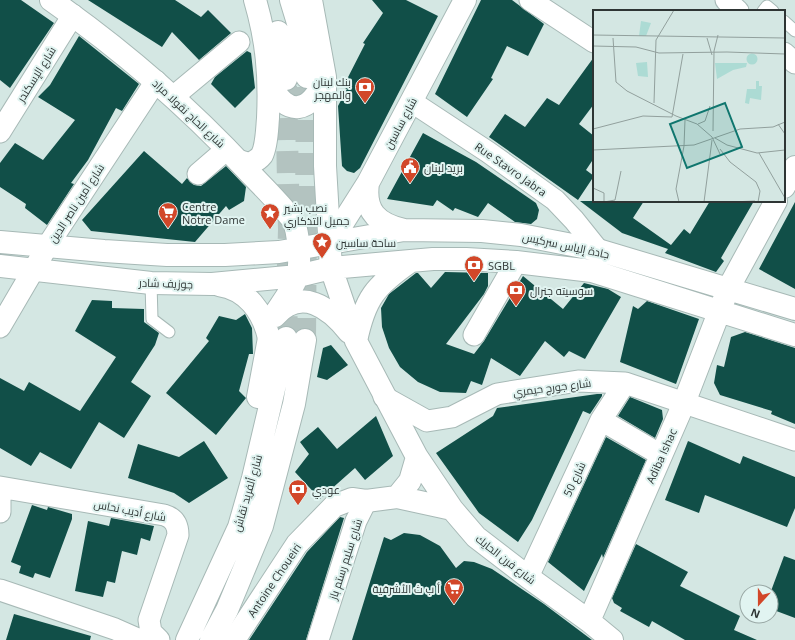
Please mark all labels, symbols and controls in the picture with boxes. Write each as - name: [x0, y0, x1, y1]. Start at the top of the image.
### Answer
- inset map: [593, 10, 785, 202]
- street label: شارع الإسكندر: [13, 43, 60, 106]
- place label: بنك لبنان والمهجر: [313, 74, 351, 102]
- street label: شارع الحاج نقولا مراد: [149, 75, 229, 151]
- bank icon: بنك لبنان والمهجر: [354, 76, 376, 104]
- street label: شارع ساسين: [380, 95, 421, 152]
- street label: Rue Stavro Jabra: [472, 139, 550, 199]
- public building icon: بريد لبنان: [399, 156, 421, 184]
- place label: بريد لبنان: [424, 160, 463, 175]
- street label: شارع أمين ناصر الدين: [45, 161, 108, 246]
- place label: Centre Notre Dame: [182, 199, 245, 227]
- place label: نصب بشير جميل التذكاري: [283, 200, 349, 230]
- supermarket icon: Centre Notre Dame: [157, 201, 179, 229]
- place icon: نصب بشير جميل التذكاري: [259, 202, 281, 230]
- street label: جادة إلياس سركيس: [521, 228, 611, 262]
- place icon: ساحة ساسين: [311, 231, 333, 259]
- place label: ساحة ساسين: [336, 235, 396, 250]
- bank icon: SGBL: [463, 254, 485, 282]
- place label: SGBL: [488, 258, 515, 273]
- street label: جوزيف شادر: [138, 275, 193, 291]
- bank icon: سوسيته جنرال: [505, 279, 527, 307]
- place label: سوسيته جنرال: [530, 283, 593, 298]
- street label: شارع جورج حيمري: [512, 375, 592, 401]
- street label: Adiba Ishac: [642, 426, 680, 486]
- street label: شارع ألفريد نقاش: [229, 453, 266, 534]
- street label: شارع 50: [559, 459, 589, 499]
- bank icon: عودي: [287, 478, 309, 506]
- place label: عودي: [312, 482, 340, 499]
- street label: شارع أديب نحاس: [92, 496, 167, 525]
- street label: شارع سليم رستم باز: [325, 517, 366, 603]
- street label: شارع فرن الحايك: [472, 531, 539, 588]
- street label: Antoine Choueiri: [244, 540, 304, 620]
- supermarket icon: أ ب ث الأشرفية: [443, 577, 465, 605]
- place label: أ ب ث الأشرفية: [373, 581, 440, 596]
- north arrow: [739, 584, 779, 624]
- text: N: [748, 605, 762, 622]

